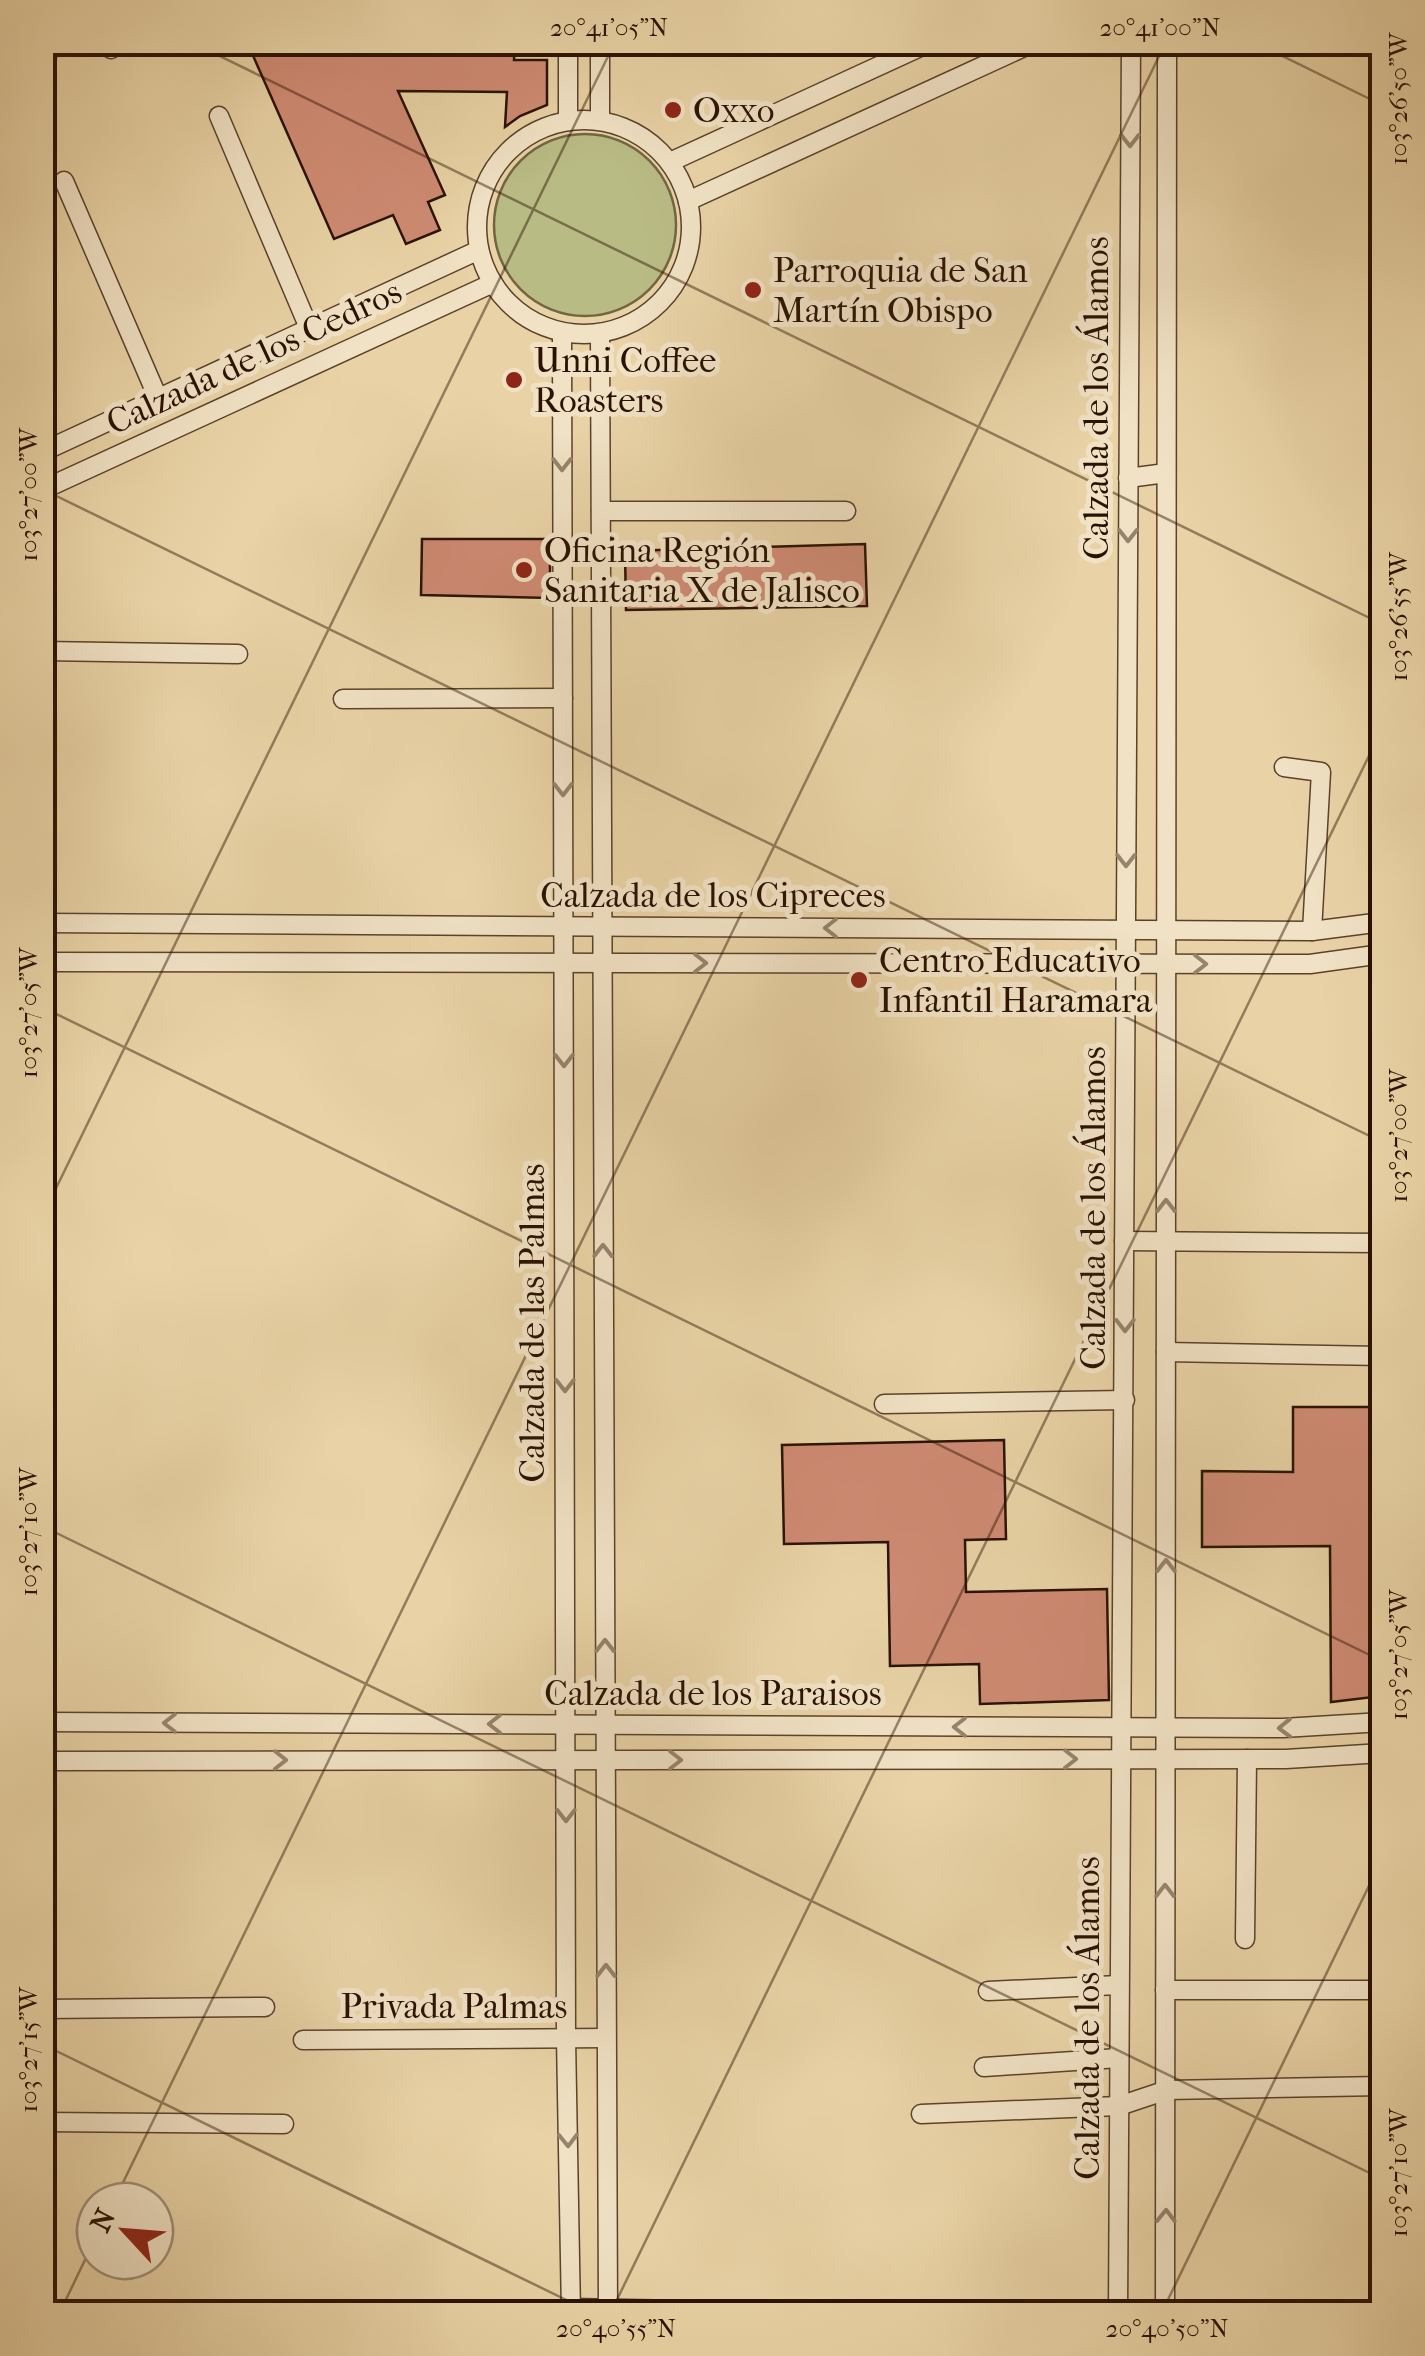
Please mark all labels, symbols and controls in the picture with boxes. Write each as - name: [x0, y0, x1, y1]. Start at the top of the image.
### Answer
- text: 20°41'05"N: [550, 13, 668, 42]
- text: 20°41'00"N: [1099, 13, 1221, 42]
- text: 103°26'50"W: [1384, 31, 1413, 165]
- place label: Oxxo: [693, 90, 774, 131]
- marker: Oxxo: [662, 99, 684, 121]
- one-way arrow: [1120, 132, 1141, 148]
- street label: Calzada de los Álamos: [1075, 236, 1117, 560]
- place label: Parroquia de San Martín Obispo: [773, 250, 1028, 331]
- street label: Calzada de los Cedros: [100, 271, 408, 443]
- marker: Parroquia de San Martín Obispo: [742, 279, 764, 301]
- place label: Unni Coffee Roasters: [534, 340, 716, 421]
- marker: Unni Coffee Roasters: [503, 369, 525, 391]
- text: 103°27'00"W: [14, 427, 43, 562]
- one-way arrow: [551, 458, 573, 473]
- one-way arrow: [1117, 528, 1139, 543]
- place label: Oficina Región Sanitaria X de Jalisco: [544, 530, 860, 611]
- text: 103°26'55"W: [1384, 551, 1413, 682]
- marker: Oficina Región Sanitaria X de Jalisco: [513, 559, 535, 581]
- one-way arrow: [552, 782, 574, 798]
- one-way arrow: [1115, 852, 1137, 868]
- street label: Calzada de los Cipreces: [540, 875, 886, 916]
- one-way arrow: [822, 917, 838, 939]
- place label: Centro Educativo Infantil Haramara: [879, 940, 1153, 1021]
- text: 103°27'05"W: [14, 946, 43, 1079]
- one-way arrow: [692, 952, 708, 974]
- one-way arrow: [1192, 953, 1208, 975]
- marker: Centro Educativo Infantil Haramara: [848, 969, 870, 991]
- street label: Calzada de los Álamos: [1072, 1046, 1114, 1370]
- one-way arrow: [553, 1054, 575, 1069]
- text: 103°27'00"W: [1384, 1068, 1413, 1203]
- street label: Calzada de las Palmas: [512, 1164, 553, 1482]
- one-way arrow: [1155, 1198, 1177, 1214]
- one-way arrow: [592, 1243, 614, 1258]
- one-way arrow: [1114, 1317, 1135, 1333]
- one-way arrow: [554, 1378, 576, 1394]
- text: 103°27'10"W: [14, 1466, 43, 1597]
- one-way arrow: [1155, 1558, 1177, 1574]
- text: 103°27'05"W: [1384, 1588, 1413, 1721]
- one-way arrow: [594, 1638, 616, 1654]
- street label: Calzada de los Paraisos: [544, 1673, 882, 1714]
- one-way arrow: [162, 1712, 178, 1734]
- one-way arrow: [487, 1713, 502, 1735]
- one-way arrow: [952, 1716, 968, 1737]
- one-way arrow: [1277, 1717, 1292, 1739]
- one-way arrow: [1062, 1748, 1078, 1770]
- one-way arrow: [272, 1749, 288, 1771]
- one-way arrow: [668, 1749, 683, 1771]
- one-way arrow: [555, 1808, 577, 1824]
- street label: Calzada de los Álamos: [1066, 1856, 1108, 2180]
- one-way arrow: [1154, 1883, 1176, 1898]
- one-way arrow: [595, 1963, 617, 1978]
- text: 103°27'15"W: [14, 1985, 43, 2113]
- street label: Privada Palmas: [341, 1986, 567, 2027]
- text: 103°27'10"W: [1384, 2107, 1413, 2238]
- one-way arrow: [557, 2134, 579, 2149]
- north arrow: [75, 2181, 175, 2281]
- text: N: [83, 2203, 123, 2237]
- one-way arrow: [1155, 2208, 1177, 2224]
- text: 20°40'55"N: [556, 2314, 676, 2343]
- text: 20°40'50"N: [1106, 2314, 1228, 2343]

